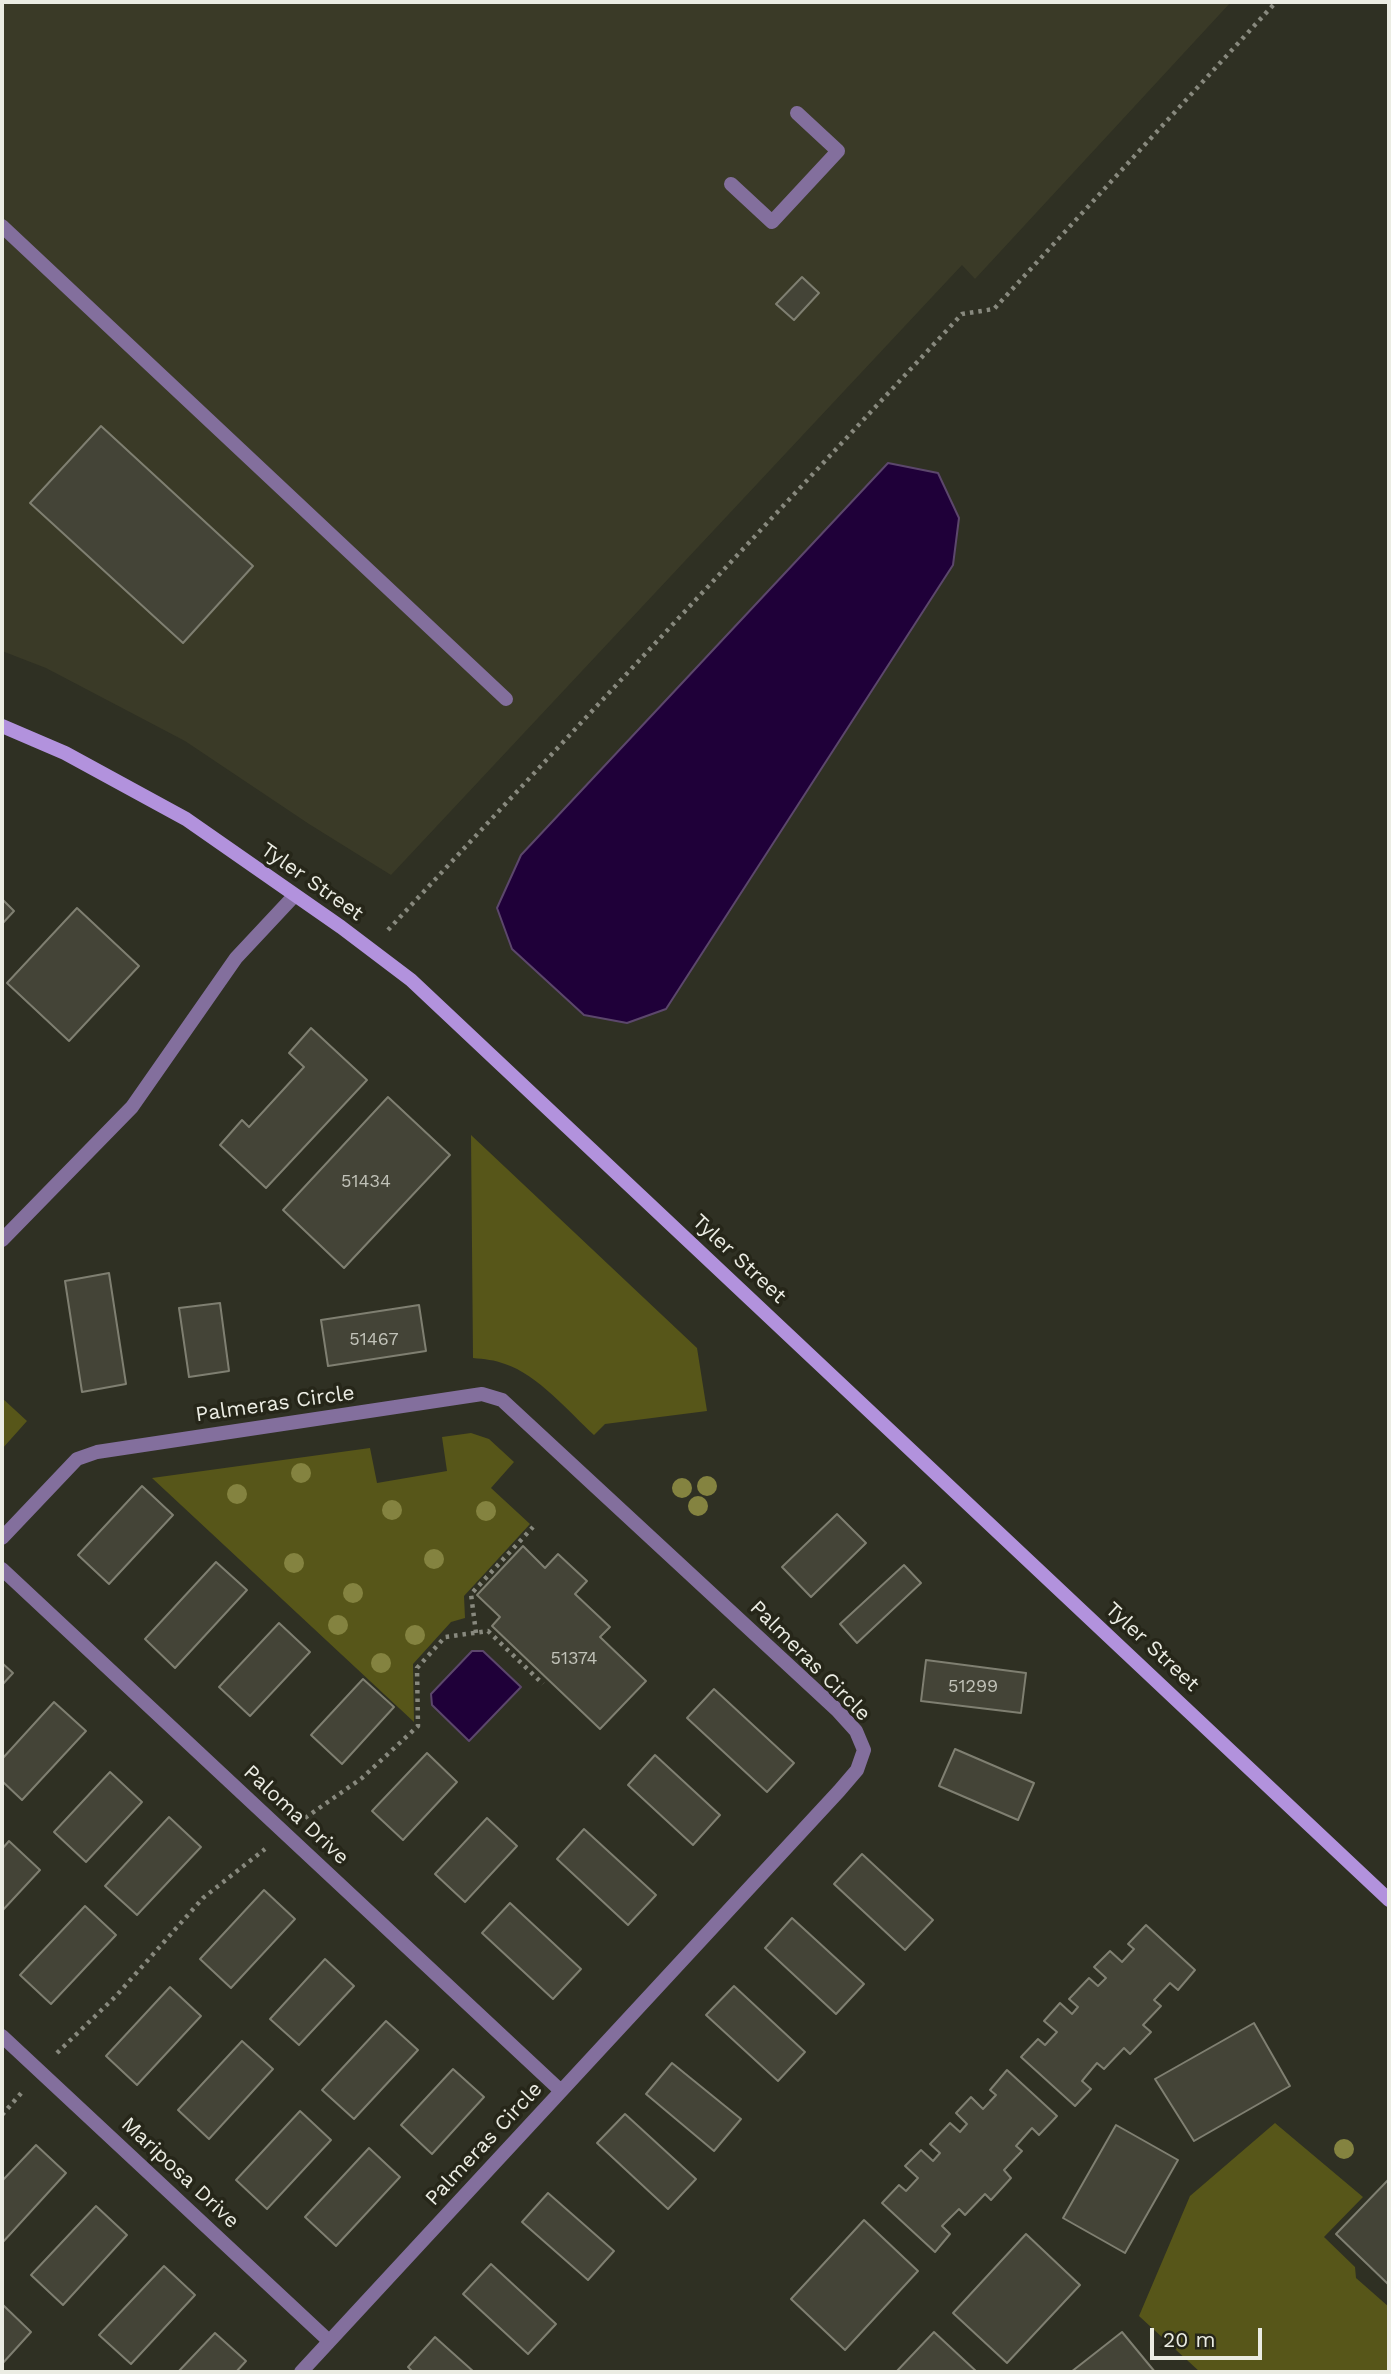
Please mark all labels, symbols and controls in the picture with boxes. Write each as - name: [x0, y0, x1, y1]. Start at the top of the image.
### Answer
- street label: Tyler Street: [256, 837, 368, 927]
- house number: 51434: [341, 1171, 391, 1193]
- street label: Tyler Street: [687, 1209, 791, 1309]
- house number: 51467: [349, 1329, 399, 1351]
- street label: Palmeras Circle: [194, 1380, 356, 1428]
- street label: Palmeras Circle: [744, 1595, 876, 1727]
- street label: Tyler Street: [1100, 1597, 1204, 1697]
- house number: 51374: [550, 1648, 598, 1670]
- house number: 51299: [948, 1676, 998, 1698]
- street label: Paloma Drive: [238, 1760, 354, 1870]
- street label: Palmeras Circle: [420, 2077, 548, 2211]
- street label: Mariposa Drive: [116, 2112, 244, 2234]
- scale bar: [1153, 2314, 1265, 2358]
- text: 20 m: [1163, 2327, 1215, 2352]

